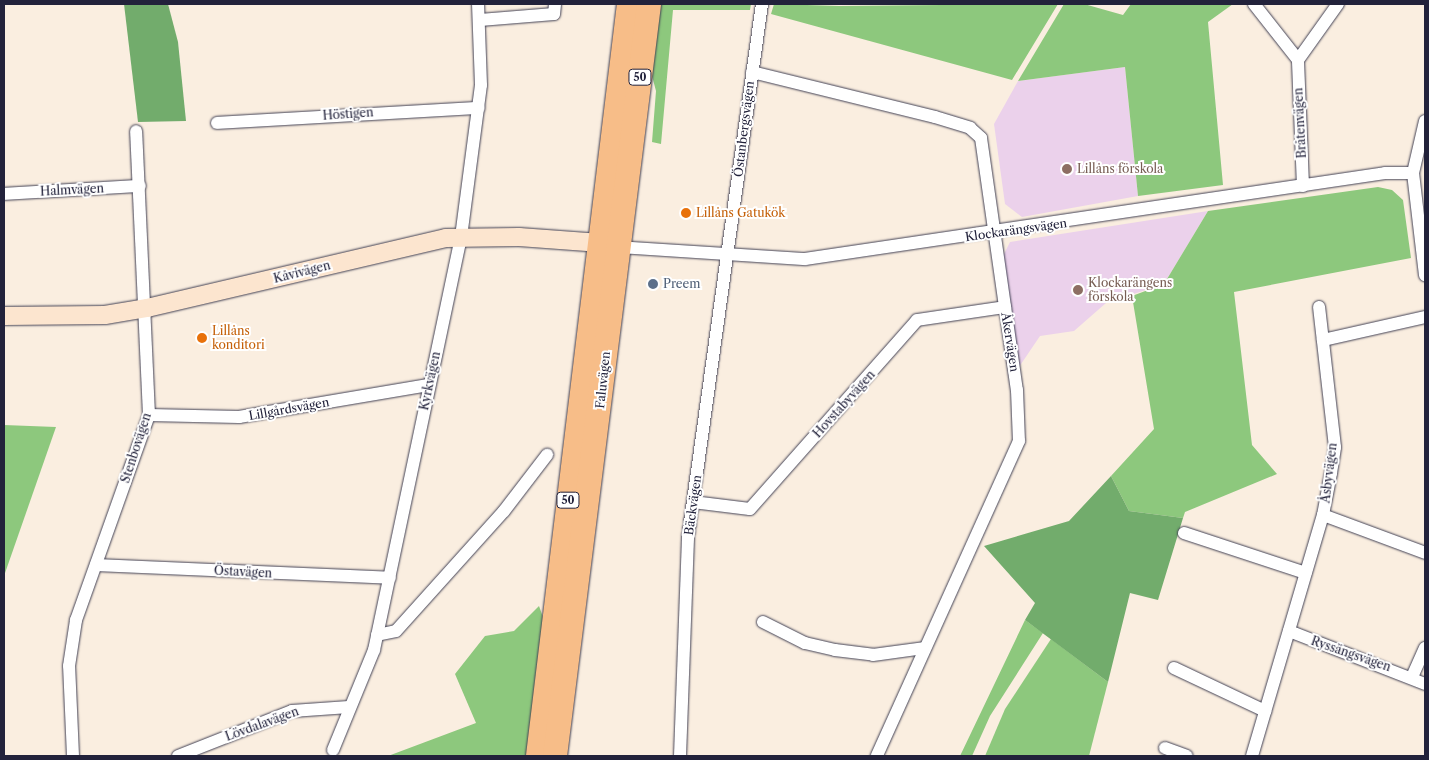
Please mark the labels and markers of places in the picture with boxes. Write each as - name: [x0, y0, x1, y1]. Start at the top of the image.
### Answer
- place label: Lillåns förskola: [1077, 162, 1163, 176]
- marker: Lillåns förskola: [1061, 163, 1073, 175]
- place label: Lillåns Gatukök: [696, 206, 785, 220]
- marker: Lillåns Gatukök: [680, 207, 692, 219]
- place label: Klockarängens förskola: [1088, 276, 1172, 304]
- place label: Preem: [663, 277, 700, 291]
- marker: Preem: [647, 278, 659, 290]
- marker: Klockarängens förskola: [1072, 284, 1084, 296]
- place label: Lillåns konditori: [212, 324, 265, 352]
- marker: Lillåns konditori: [196, 332, 208, 344]

